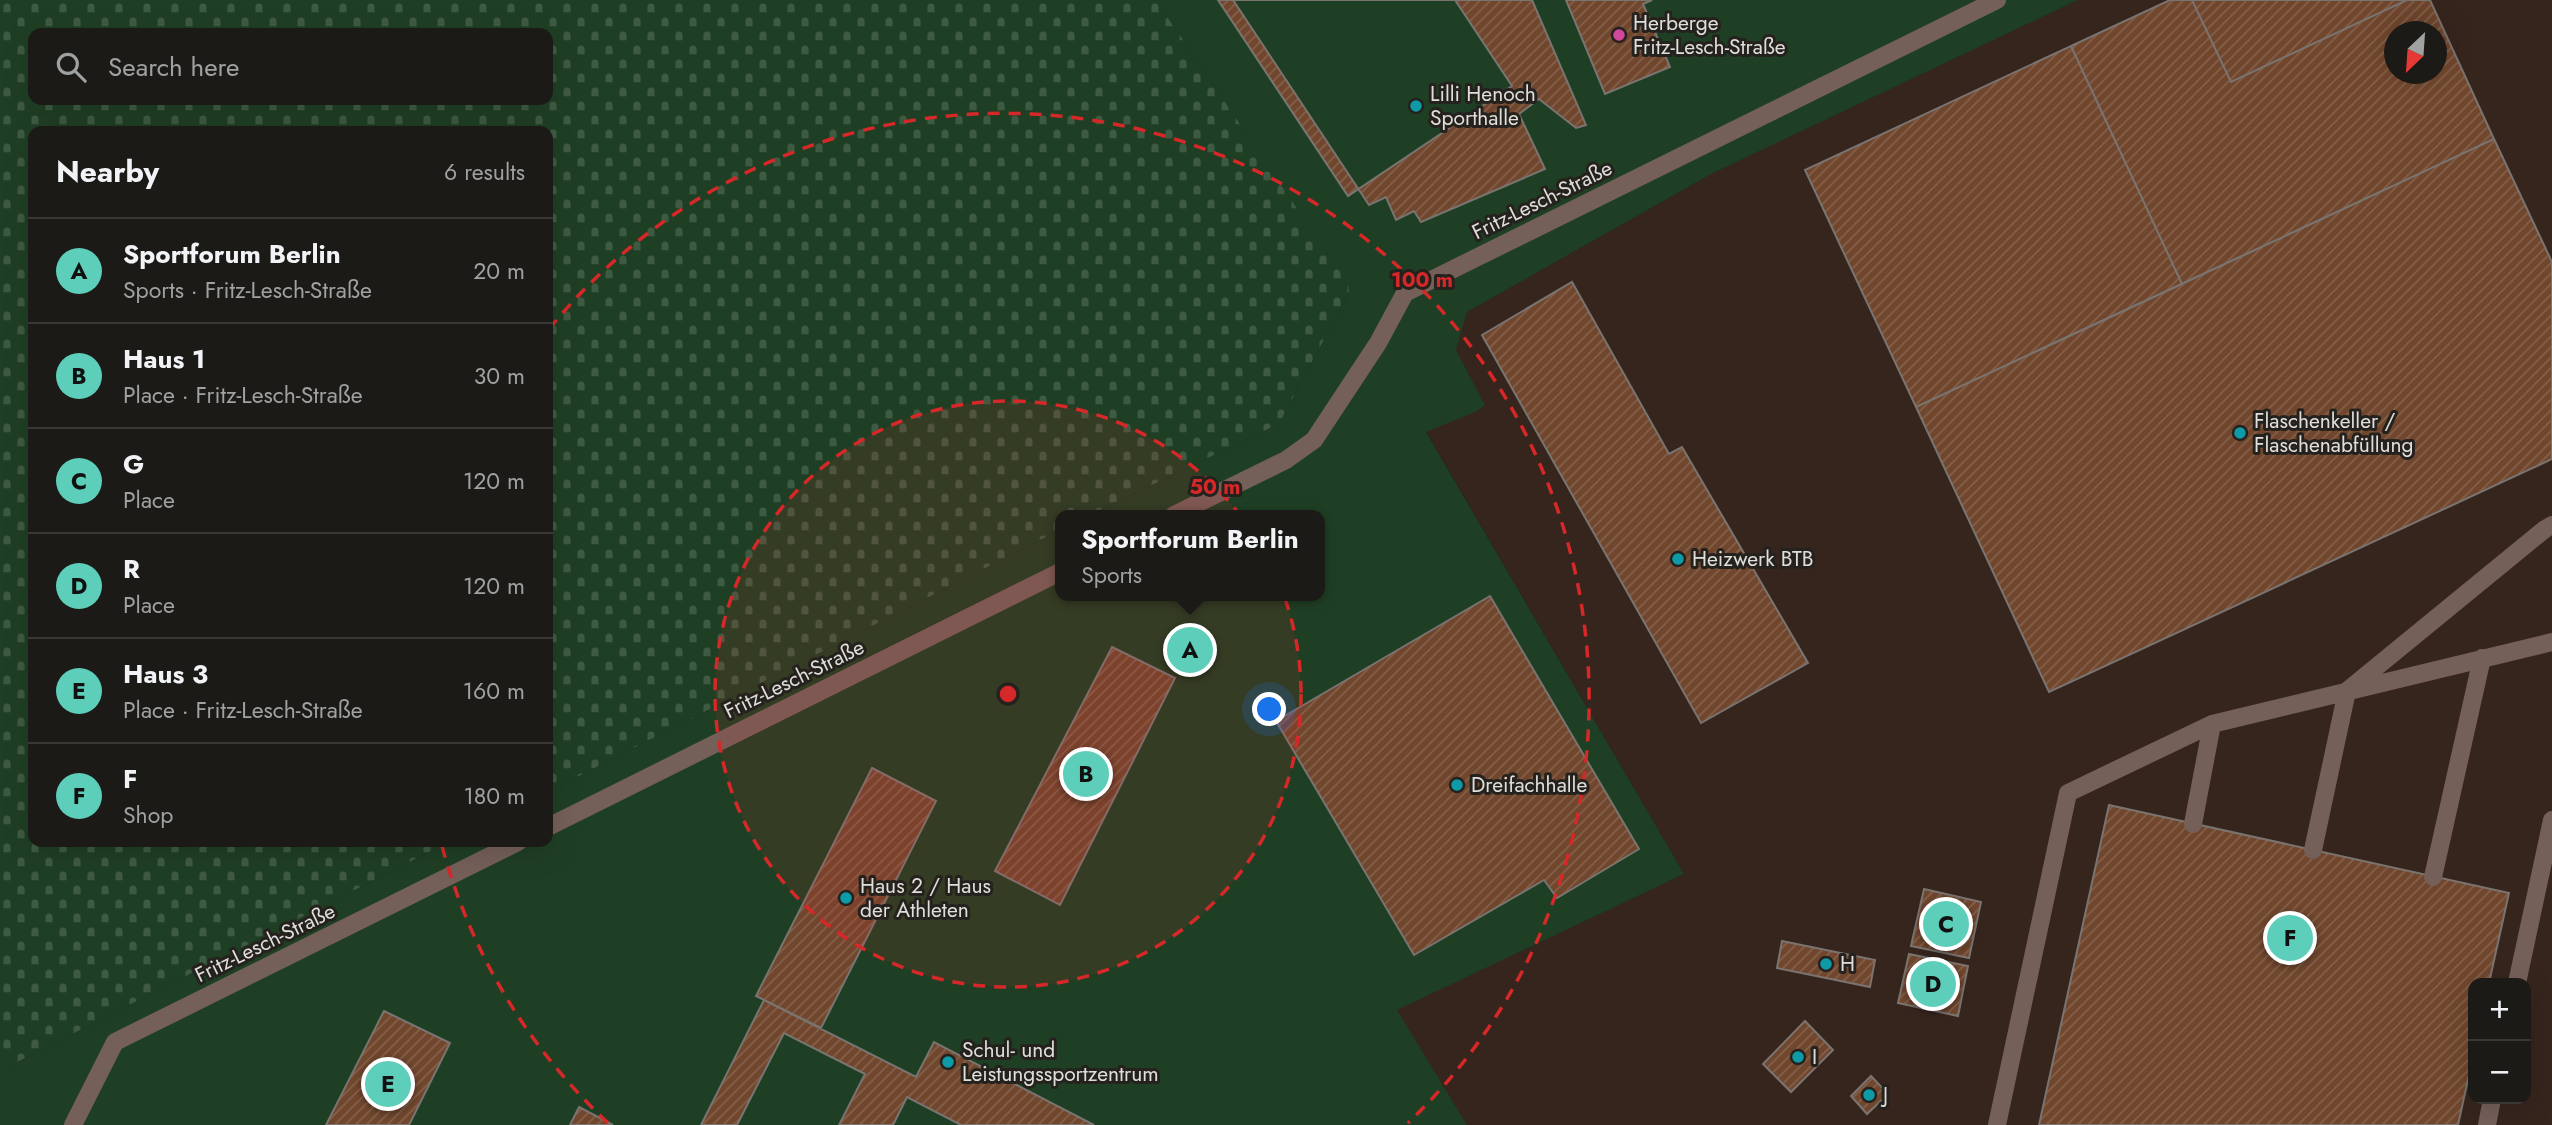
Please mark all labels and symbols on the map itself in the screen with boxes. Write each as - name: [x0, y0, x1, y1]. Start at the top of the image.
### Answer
- place label: Herberge Fritz-Lesch-Straße: [1633, 8, 1786, 62]
- north arrow: [2384, 21, 2447, 84]
- marker: Herberge Fritz-Lesch-Straße: [1611, 27, 1627, 43]
- place label: Lilli Henoch Sporthalle: [1430, 79, 1536, 133]
- marker: Lilli Henoch Sporthalle: [1408, 98, 1424, 114]
- street label: Fritz-Lesch-Straße: [1467, 153, 1617, 247]
- text: 100 m: [1391, 265, 1453, 295]
- place label: Flaschenkeller / Flaschenabfüllung: [2254, 406, 2414, 460]
- marker: Flaschenkeller / Flaschenabfüllung: [2232, 425, 2248, 441]
- text: 50 m: [1190, 472, 1240, 502]
- place label: Heizwerk BTB: [1692, 544, 1813, 574]
- marker: Heizwerk BTB: [1670, 551, 1686, 567]
- pin: A: [1167, 624, 1213, 676]
- street label: Fritz-Lesch-Straße: [719, 632, 869, 726]
- centre of rings: [996, 682, 1020, 706]
- your location: [1252, 692, 1286, 726]
- pin: B: [1063, 748, 1109, 800]
- place label: Dreifachhalle: [1471, 770, 1587, 800]
- marker: Dreifachhalle: [1449, 777, 1465, 793]
- place label: Haus 2 / Haus der Athleten: [860, 871, 991, 925]
- marker: Haus 2 / Haus der Athleten: [838, 890, 854, 906]
- street label: Fritz-Lesch-Straße: [190, 896, 340, 990]
- pin: C: [1923, 898, 1969, 950]
- pin: F: [2267, 912, 2313, 964]
- place label: H: [1840, 949, 1855, 979]
- marker: H: [1818, 956, 1834, 972]
- pin: D: [1910, 958, 1956, 1010]
- place label: Schul- und Leistungssportzentrum: [962, 1035, 1159, 1089]
- place label: I: [1812, 1042, 1817, 1072]
- marker: I: [1790, 1049, 1806, 1065]
- marker: Schul- und Leistungssportzentrum: [940, 1054, 956, 1070]
- pin: E: [365, 1058, 411, 1110]
- place label: J: [1880, 1080, 1888, 1110]
- marker: J: [1861, 1087, 1877, 1103]

